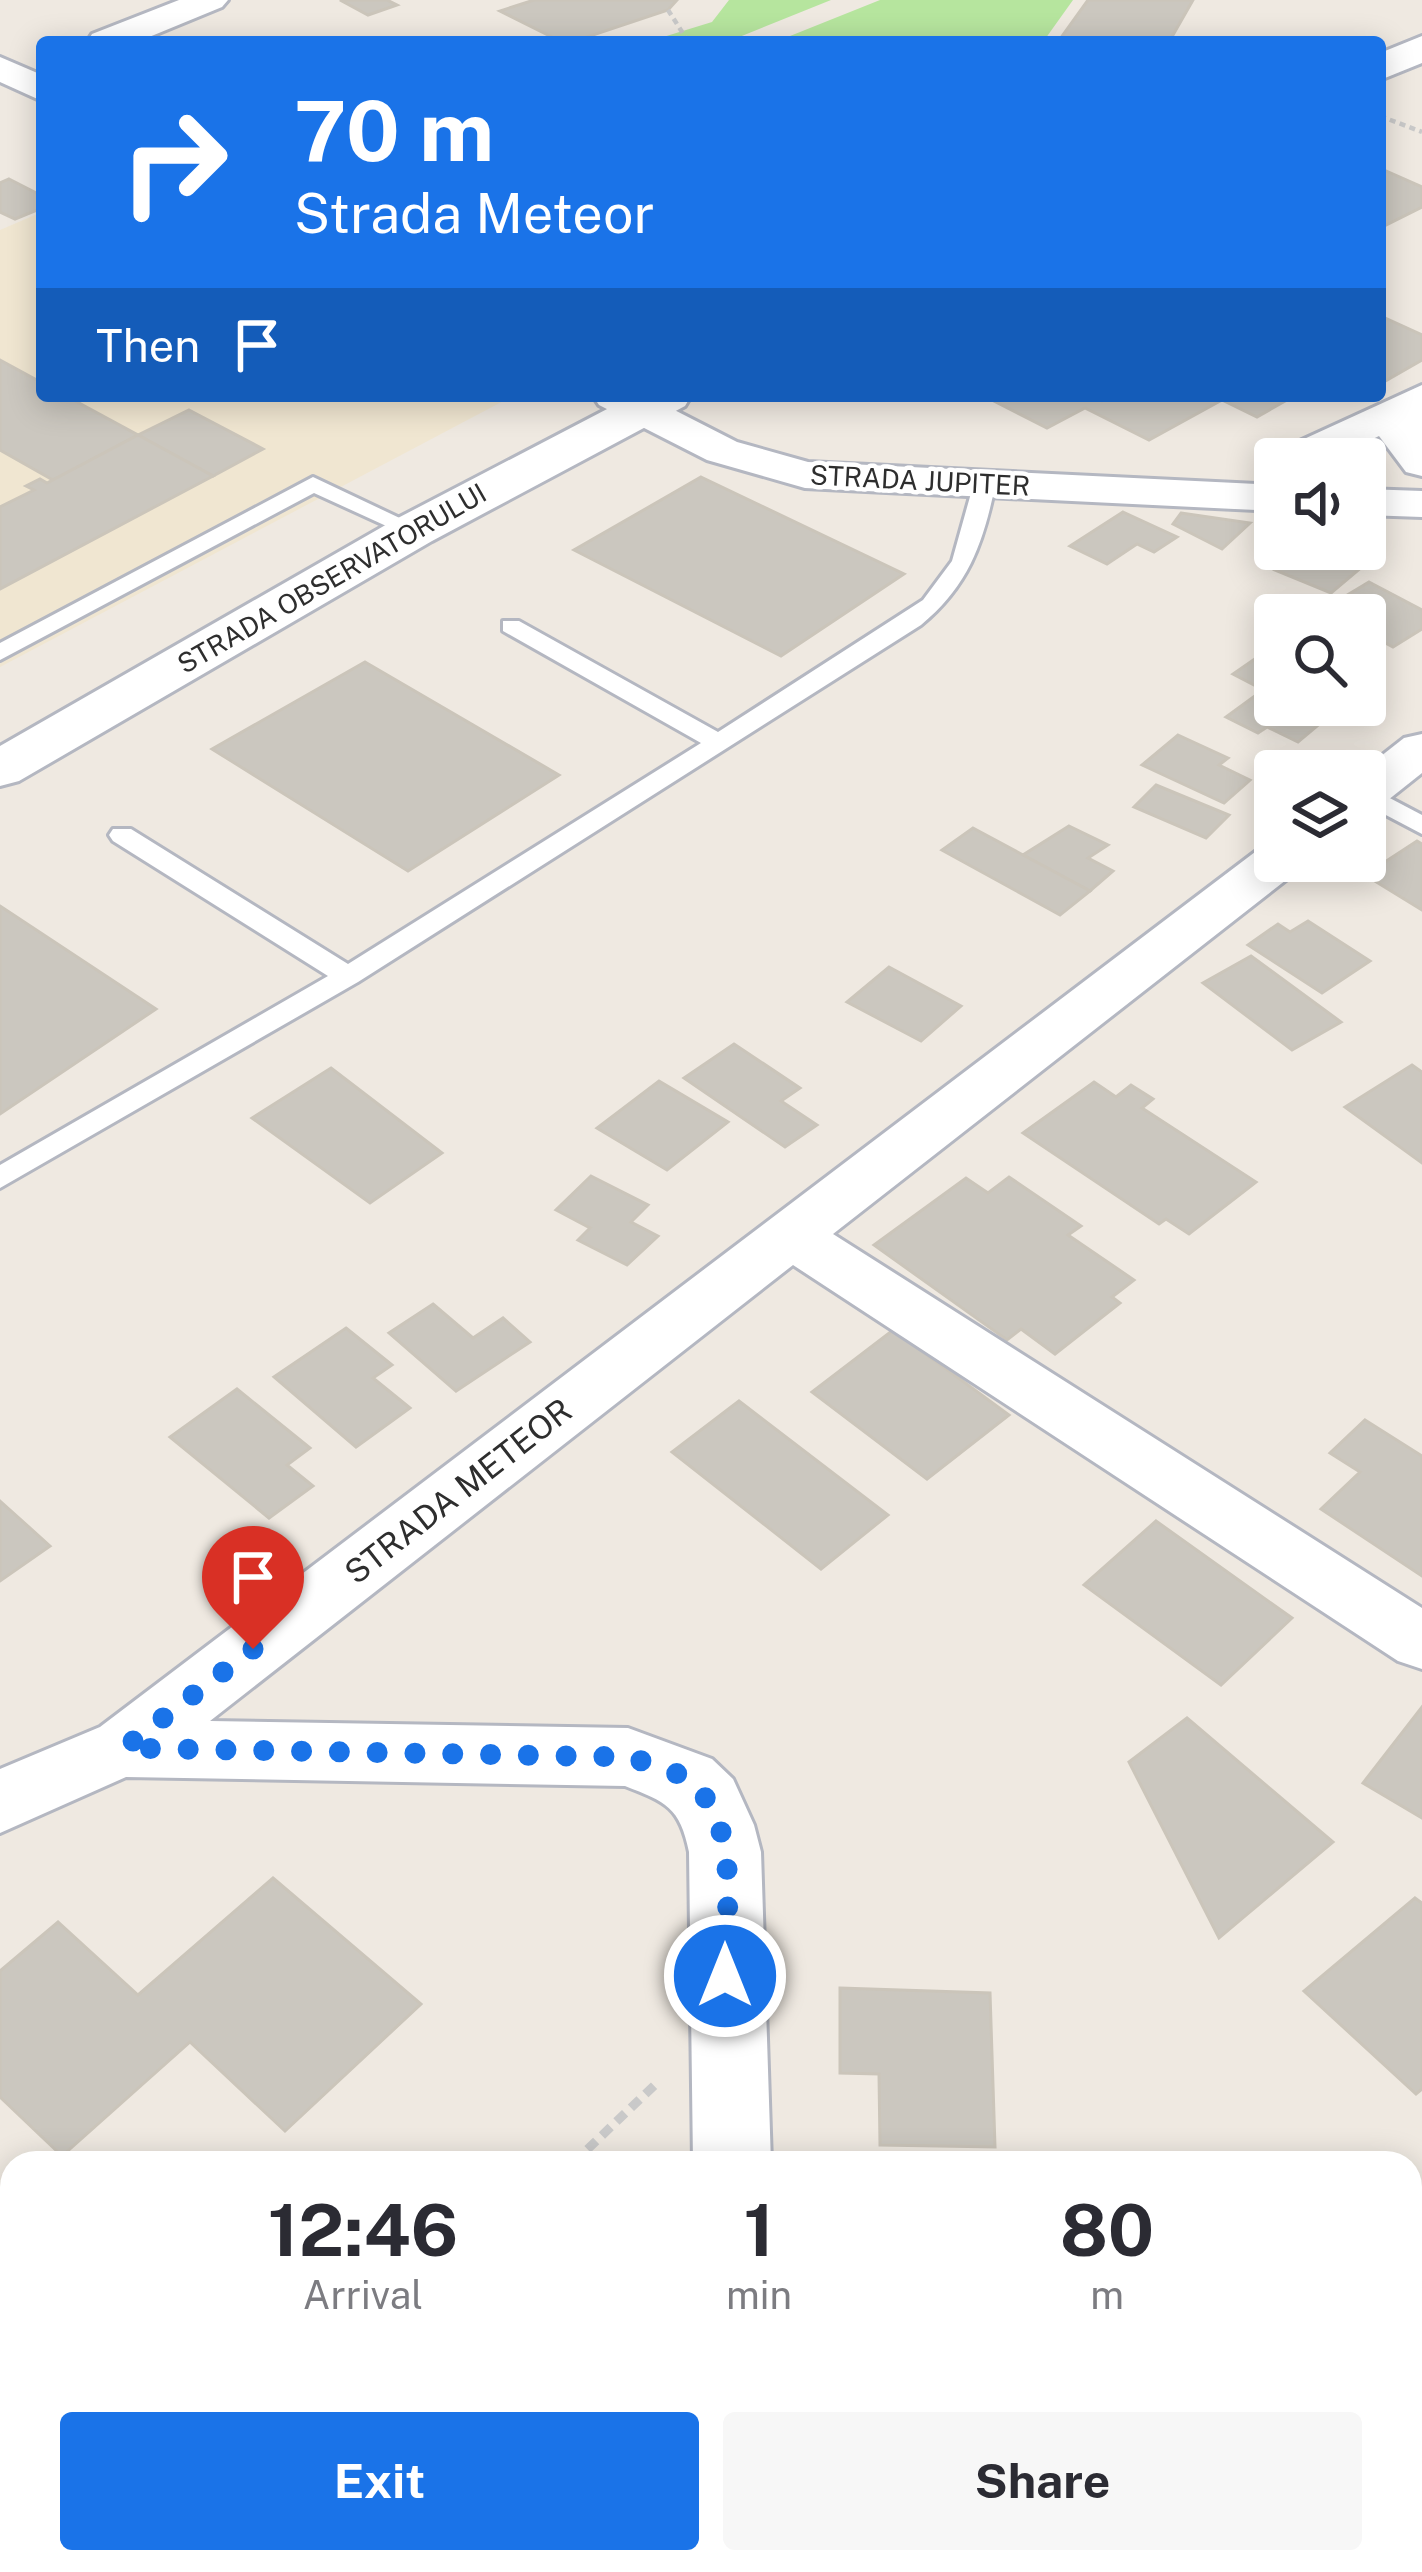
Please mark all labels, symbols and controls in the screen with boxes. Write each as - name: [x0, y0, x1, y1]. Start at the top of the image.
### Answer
- text: 70 m: [294, 81, 494, 180]
- icon: right: [96, 84, 252, 240]
- text: Strada Meteor: [294, 182, 655, 245]
- icon: arrive: [224, 312, 290, 378]
- text: Then: [96, 319, 200, 372]
- map controls: [1254, 438, 1386, 882]
- button: sound: [1254, 438, 1386, 570]
- street label: STRADA JUPITER: [809, 458, 1031, 502]
- street label: STRADA OBSERVATORULUI: [171, 477, 492, 680]
- button: search: [1254, 594, 1386, 726]
- button: layers: [1254, 750, 1386, 882]
- street label: STRADA METEOR: [337, 1391, 579, 1591]
- pin: [202, 1526, 304, 1649]
- icon: arrive: [220, 1544, 286, 1610]
- position arrow: [662, 1913, 788, 2039]
- text: 12:46: [268, 2188, 458, 2272]
- text: 1: [744, 2188, 774, 2272]
- text: 80: [1060, 2188, 1154, 2272]
- text: Arrival: [303, 2272, 423, 2318]
- text: min: [726, 2272, 792, 2318]
- text: m: [1090, 2272, 1124, 2318]
- button: Exit: [60, 2412, 699, 2550]
- button: Share: [723, 2412, 1362, 2550]

